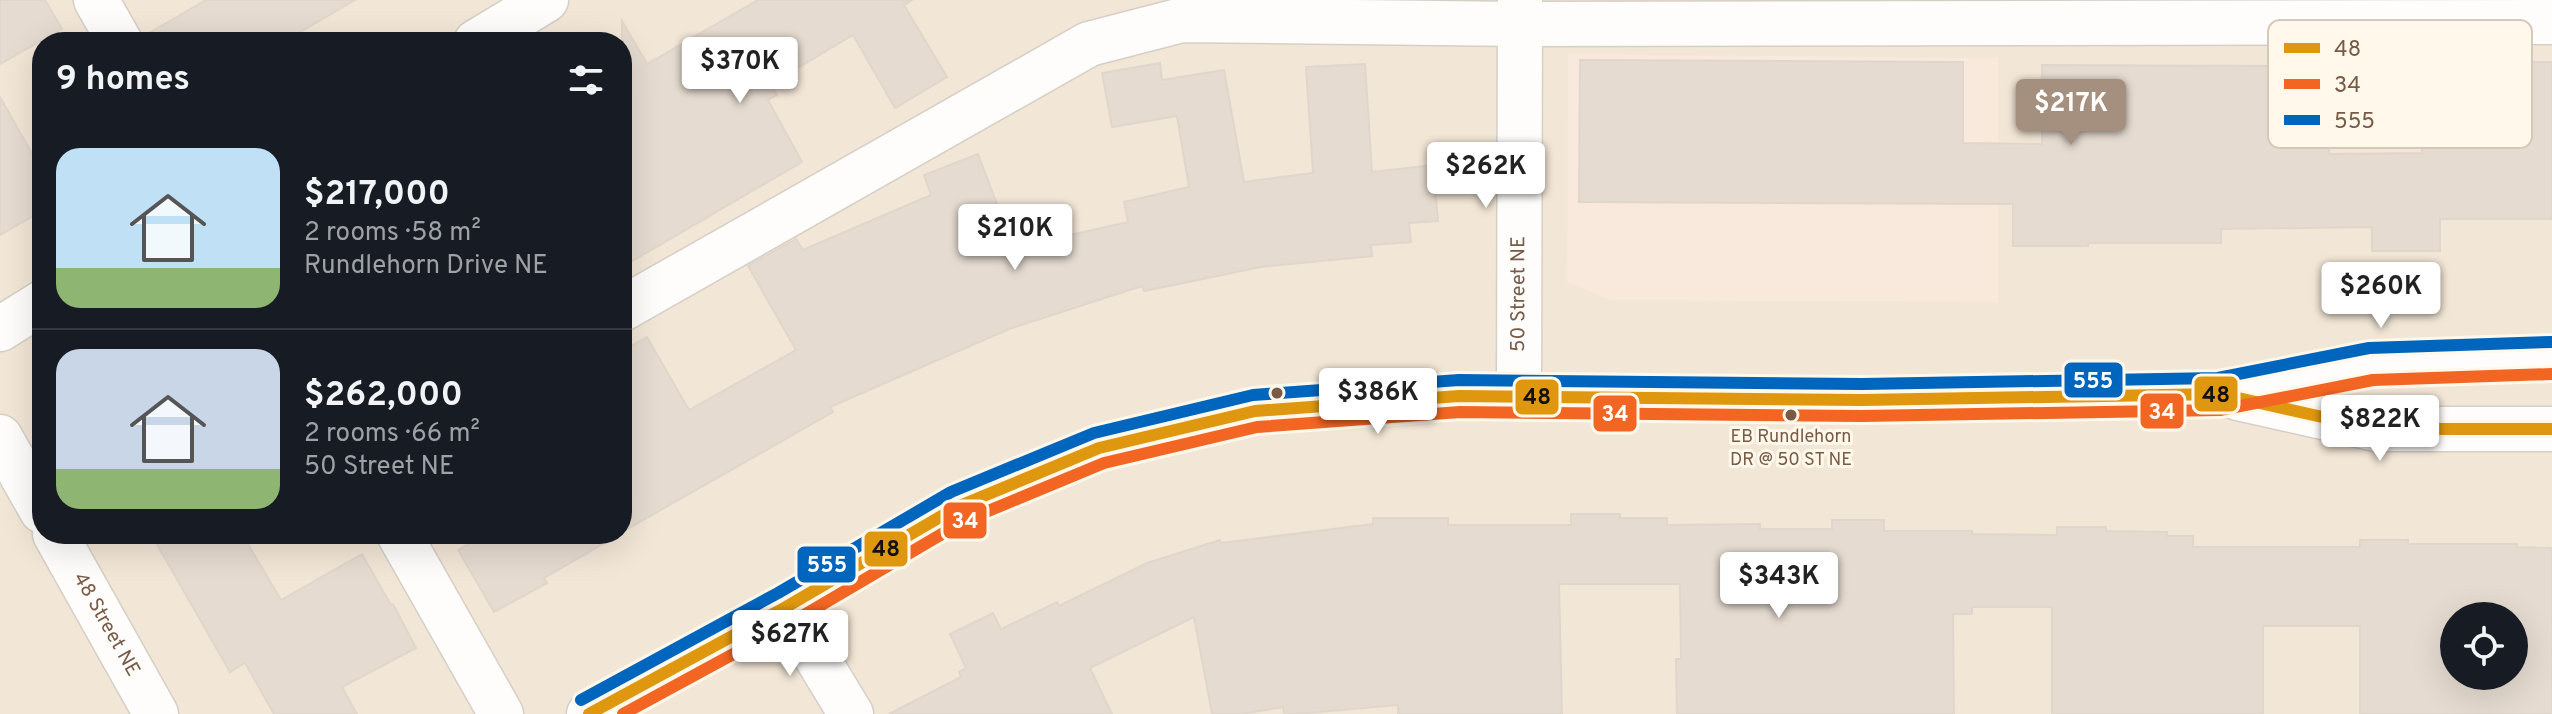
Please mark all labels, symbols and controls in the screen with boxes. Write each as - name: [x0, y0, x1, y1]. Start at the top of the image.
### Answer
- legend: [2268, 20, 2532, 148]
- pin: $370K: [684, 37, 796, 105]
- text: 48: [2334, 37, 2361, 64]
- text: $370K: [700, 46, 780, 79]
- icon: filters: [564, 58, 608, 102]
- text: 9 homes: [56, 59, 190, 102]
- text: 34: [2334, 73, 2361, 100]
- pin: $217K: [2015, 79, 2127, 147]
- text: $217K: [2034, 88, 2108, 121]
- text: 555: [2334, 109, 2375, 136]
- pin: $262K: [1430, 142, 1542, 210]
- text: $262K: [1445, 151, 1527, 184]
- text: $217,000: [304, 174, 450, 217]
- icon: home: [120, 180, 216, 276]
- pin: $210K: [959, 204, 1071, 272]
- text: $210K: [976, 213, 1054, 246]
- text: 2 rooms · 58 m²: [304, 217, 481, 250]
- street label: 50 Street NE: [1506, 236, 1532, 352]
- text: Rundlehorn Drive NE: [304, 250, 548, 283]
- pin: $260K: [2325, 262, 2437, 330]
- text: $260K: [2339, 271, 2423, 304]
- line badge: 555: [2063, 361, 2124, 399]
- pin: $386K: [1322, 368, 1434, 436]
- text: 555: [2073, 369, 2113, 396]
- text: $262,000: [304, 375, 463, 418]
- line badge: 48: [2193, 375, 2239, 413]
- text: $386K: [1337, 377, 1419, 410]
- line badge: 48: [1514, 378, 1560, 416]
- icon: home: [120, 381, 216, 477]
- text: 48: [2202, 383, 2230, 410]
- unlabelled marker: [1269, 385, 1285, 401]
- text: 48: [1523, 385, 1551, 412]
- line badge: 34: [2139, 392, 2185, 430]
- line badge: 34: [1592, 394, 1638, 433]
- pin: $822K: [2324, 395, 2436, 463]
- text: 34: [2148, 400, 2176, 427]
- text: 34: [1601, 402, 1629, 429]
- text: $822K: [2339, 404, 2421, 437]
- marker: EB Rundlehorn DR @ 50 ST NE: [1783, 407, 1799, 423]
- text: 2 rooms · 66 m²: [304, 418, 480, 451]
- place label: EB Rundlehorn DR @ 50 ST NE: [1730, 426, 1852, 472]
- text: 50 Street NE: [304, 451, 454, 484]
- line badge: 34: [942, 501, 988, 540]
- text: 34: [951, 509, 979, 536]
- line badge: 48: [863, 530, 909, 568]
- text: 48: [872, 537, 900, 564]
- line badge: 555: [796, 545, 857, 584]
- pin: $343K: [1723, 552, 1835, 620]
- text: 555: [807, 553, 847, 580]
- text: $343K: [1738, 561, 1820, 594]
- street label: 48 Street NE: [66, 568, 145, 681]
- map controls: [2440, 602, 2528, 690]
- button: locate: [2440, 602, 2528, 690]
- pin: $627K: [734, 610, 846, 678]
- text: $627K: [750, 619, 830, 652]

